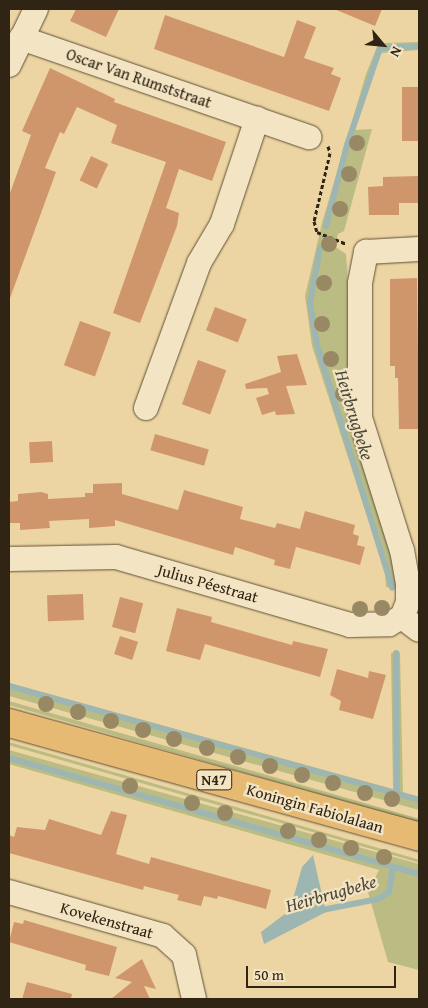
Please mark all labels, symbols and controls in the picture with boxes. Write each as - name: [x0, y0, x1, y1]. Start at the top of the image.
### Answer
- north arrow: [358, 20, 408, 70]
- text: N: [385, 43, 407, 61]
- street label: Oscar Van Rumststraat: [64, 44, 214, 112]
- water label: Heirbrugbeke: [330, 367, 378, 463]
- street label: Julius Péestraat: [155, 559, 261, 607]
- road number: N47: [195, 768, 233, 792]
- street label: Koningin Fabiolalaan: [244, 779, 386, 837]
- water label: Heirbrugbeke: [283, 871, 379, 917]
- street label: Kovekenstraat: [58, 898, 156, 942]
- scale bar: [248, 956, 398, 988]
- text: 50 m: [254, 964, 284, 985]

